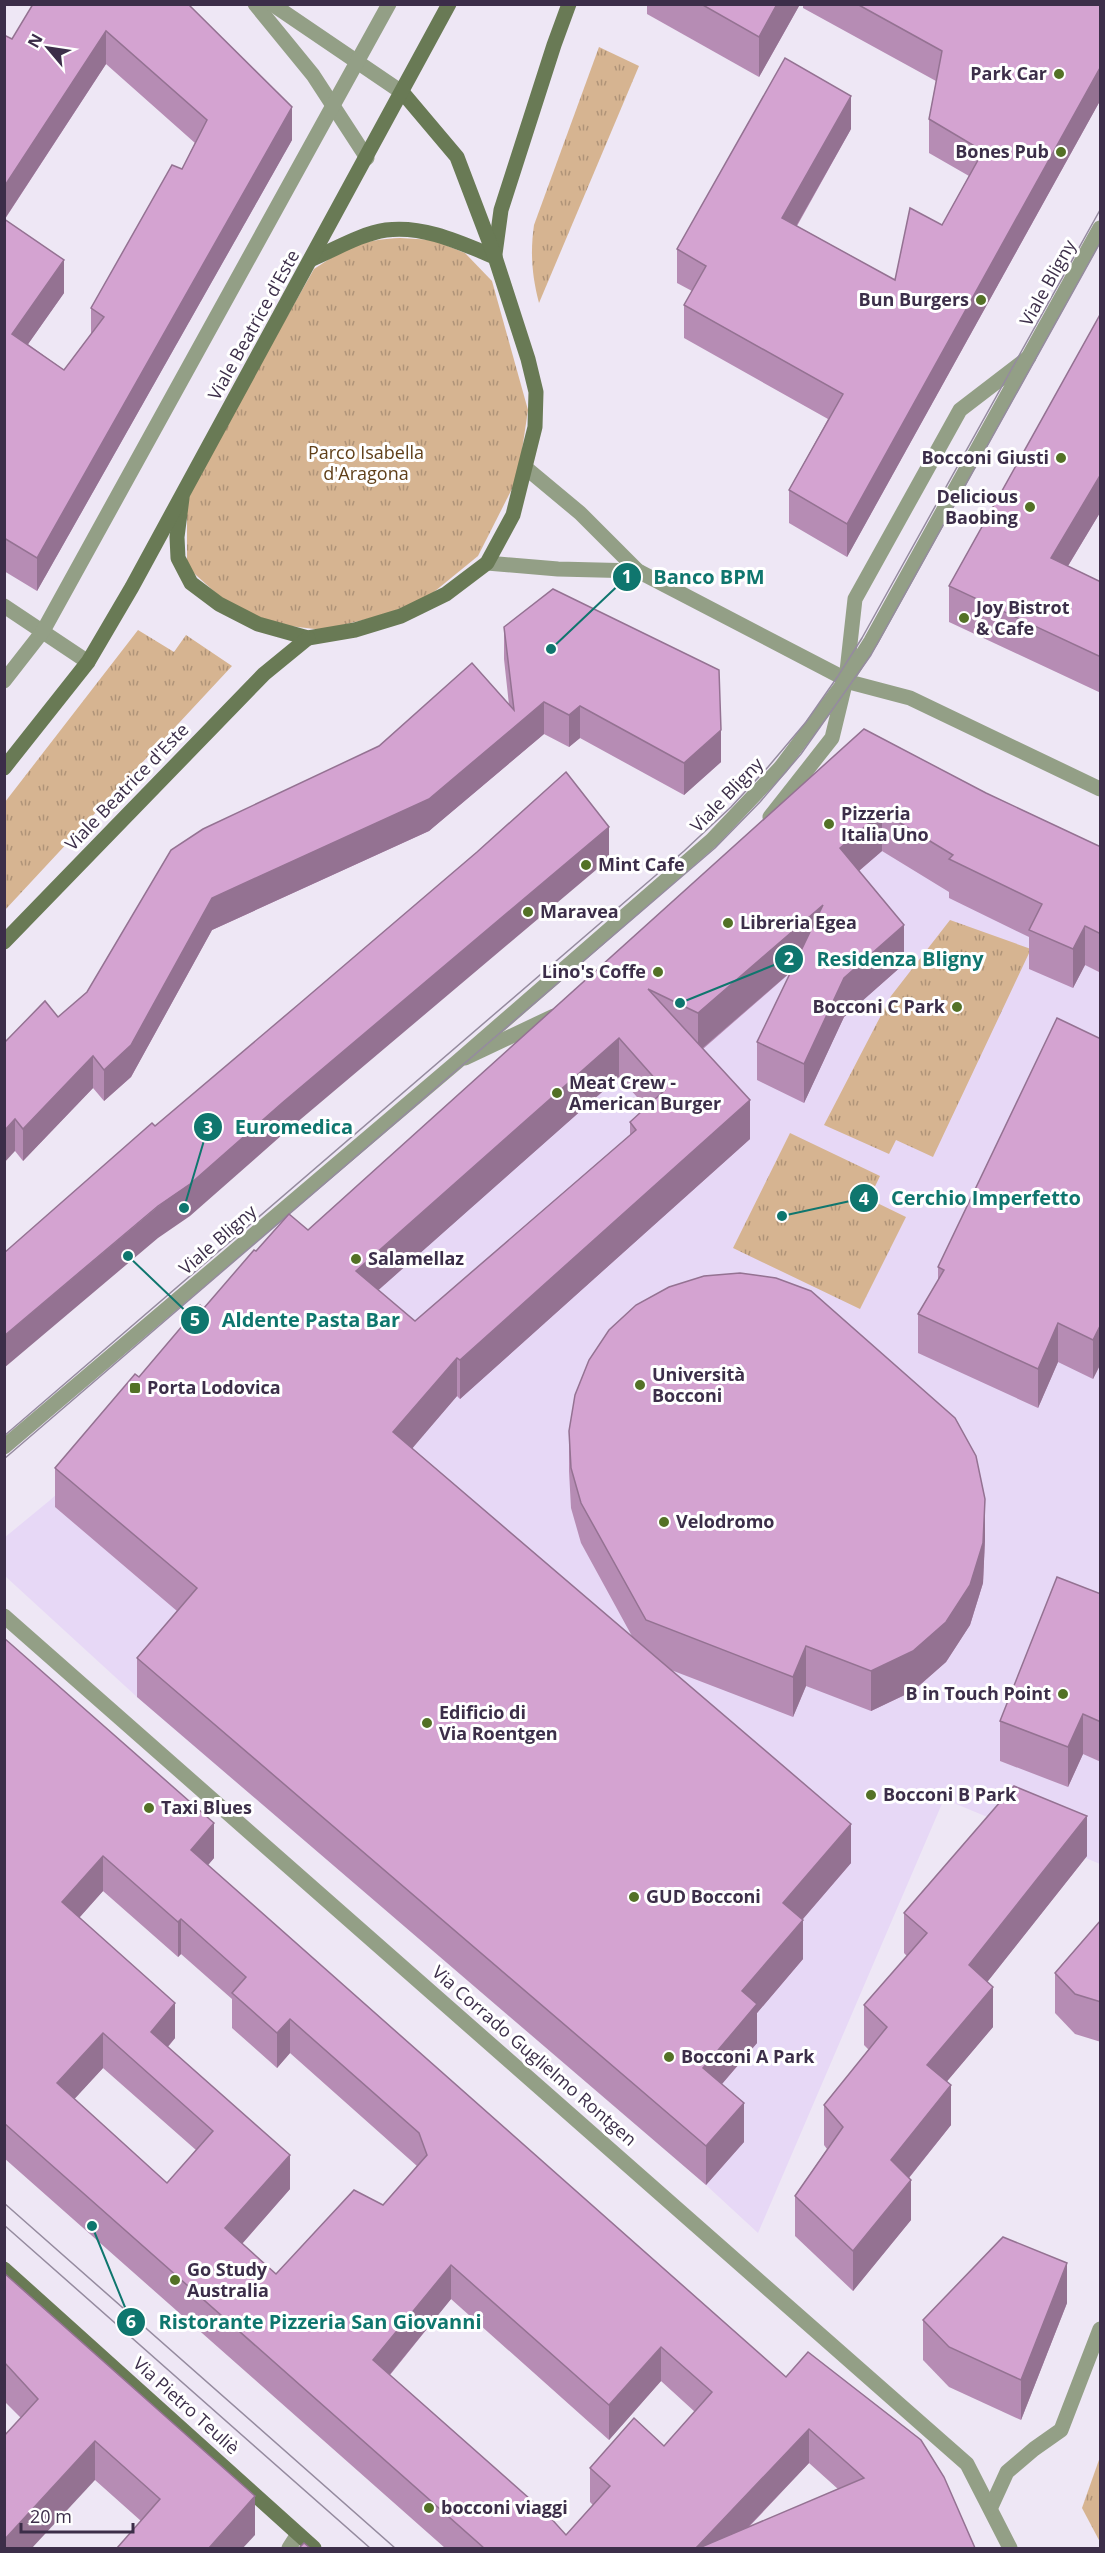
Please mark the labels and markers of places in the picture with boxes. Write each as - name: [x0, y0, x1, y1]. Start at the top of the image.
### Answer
- place label: Park Car: [970, 61, 1047, 85]
- marker: Park Car: [1052, 67, 1066, 81]
- place label: Bones Pub: [955, 139, 1049, 163]
- marker: Bones Pub: [1054, 145, 1068, 159]
- place label: Bun Burgers: [859, 287, 969, 311]
- marker: Bun Burgers: [974, 293, 988, 307]
- place label: Bocconi Giusti: [921, 445, 1049, 469]
- marker: Bocconi Giusti: [1054, 451, 1068, 465]
- place label: Delicious Baobing: [936, 484, 1018, 529]
- marker: Delicious Baobing: [1023, 500, 1037, 514]
- callout: Banco BPM: [612, 558, 777, 596]
- place label: Joy Bistrot & Cafe: [974, 595, 1070, 640]
- marker: Joy Bistrot & Cafe: [957, 611, 971, 625]
- place label: Pizzeria Italia Uno: [841, 801, 929, 846]
- marker: Pizzeria Italia Uno: [822, 817, 836, 831]
- place label: Mint Cafe: [598, 852, 685, 876]
- marker: Mint Cafe: [579, 858, 593, 872]
- place label: Maravea: [540, 899, 619, 923]
- marker: Maravea: [521, 905, 535, 919]
- place label: Libreria Egea: [740, 910, 857, 934]
- marker: Libreria Egea: [721, 916, 735, 930]
- callout: Residenza Bligny: [774, 940, 996, 978]
- place label: Lino's Coffe: [542, 959, 646, 983]
- marker: Lino's Coffe: [651, 965, 665, 979]
- place label: Bocconi C Park: [812, 994, 946, 1018]
- marker: Bocconi C Park: [950, 1000, 964, 1014]
- place label: Meat Crew - American Burger: [569, 1070, 721, 1115]
- marker: Meat Crew - American Burger: [550, 1086, 564, 1100]
- callout: Euromedica: [193, 1108, 366, 1146]
- callout: Cerchio Imperfetto: [849, 1179, 1093, 1217]
- place label: Salamellaz: [368, 1246, 464, 1270]
- marker: Salamellaz: [349, 1252, 363, 1266]
- callout: Aldente Pasta Bar: [180, 1301, 412, 1339]
- place label: Università Bocconi: [652, 1362, 745, 1407]
- place label: Porta Lodovica: [147, 1375, 281, 1399]
- marker: Università Bocconi: [633, 1378, 647, 1392]
- marker: Porta Lodovica: [128, 1381, 142, 1395]
- place label: Velodromo: [676, 1509, 775, 1533]
- marker: Velodromo: [657, 1515, 671, 1529]
- place label: B in Touch Point: [905, 1681, 1051, 1705]
- marker: B in Touch Point: [1056, 1687, 1070, 1701]
- place label: Edificio di Via Roentgen: [439, 1700, 558, 1745]
- marker: Edificio di Via Roentgen: [420, 1716, 434, 1730]
- place label: Bocconi B Park: [883, 1782, 1017, 1806]
- marker: Bocconi B Park: [864, 1788, 878, 1802]
- place label: Taxi Blues: [161, 1795, 252, 1819]
- marker: Taxi Blues: [142, 1801, 156, 1815]
- place label: GUD Bocconi: [646, 1884, 761, 1908]
- marker: GUD Bocconi: [627, 1890, 641, 1904]
- place label: Bocconi A Park: [681, 2044, 815, 2068]
- marker: Bocconi A Park: [662, 2050, 676, 2064]
- place label: Go Study Australia: [187, 2257, 269, 2302]
- marker: Go Study Australia: [168, 2273, 182, 2287]
- callout: Ristorante Pizzeria San Giovanni: [116, 2303, 493, 2341]
- place label: bocconi viaggi: [441, 2495, 568, 2519]
- marker: bocconi viaggi: [422, 2501, 436, 2515]

